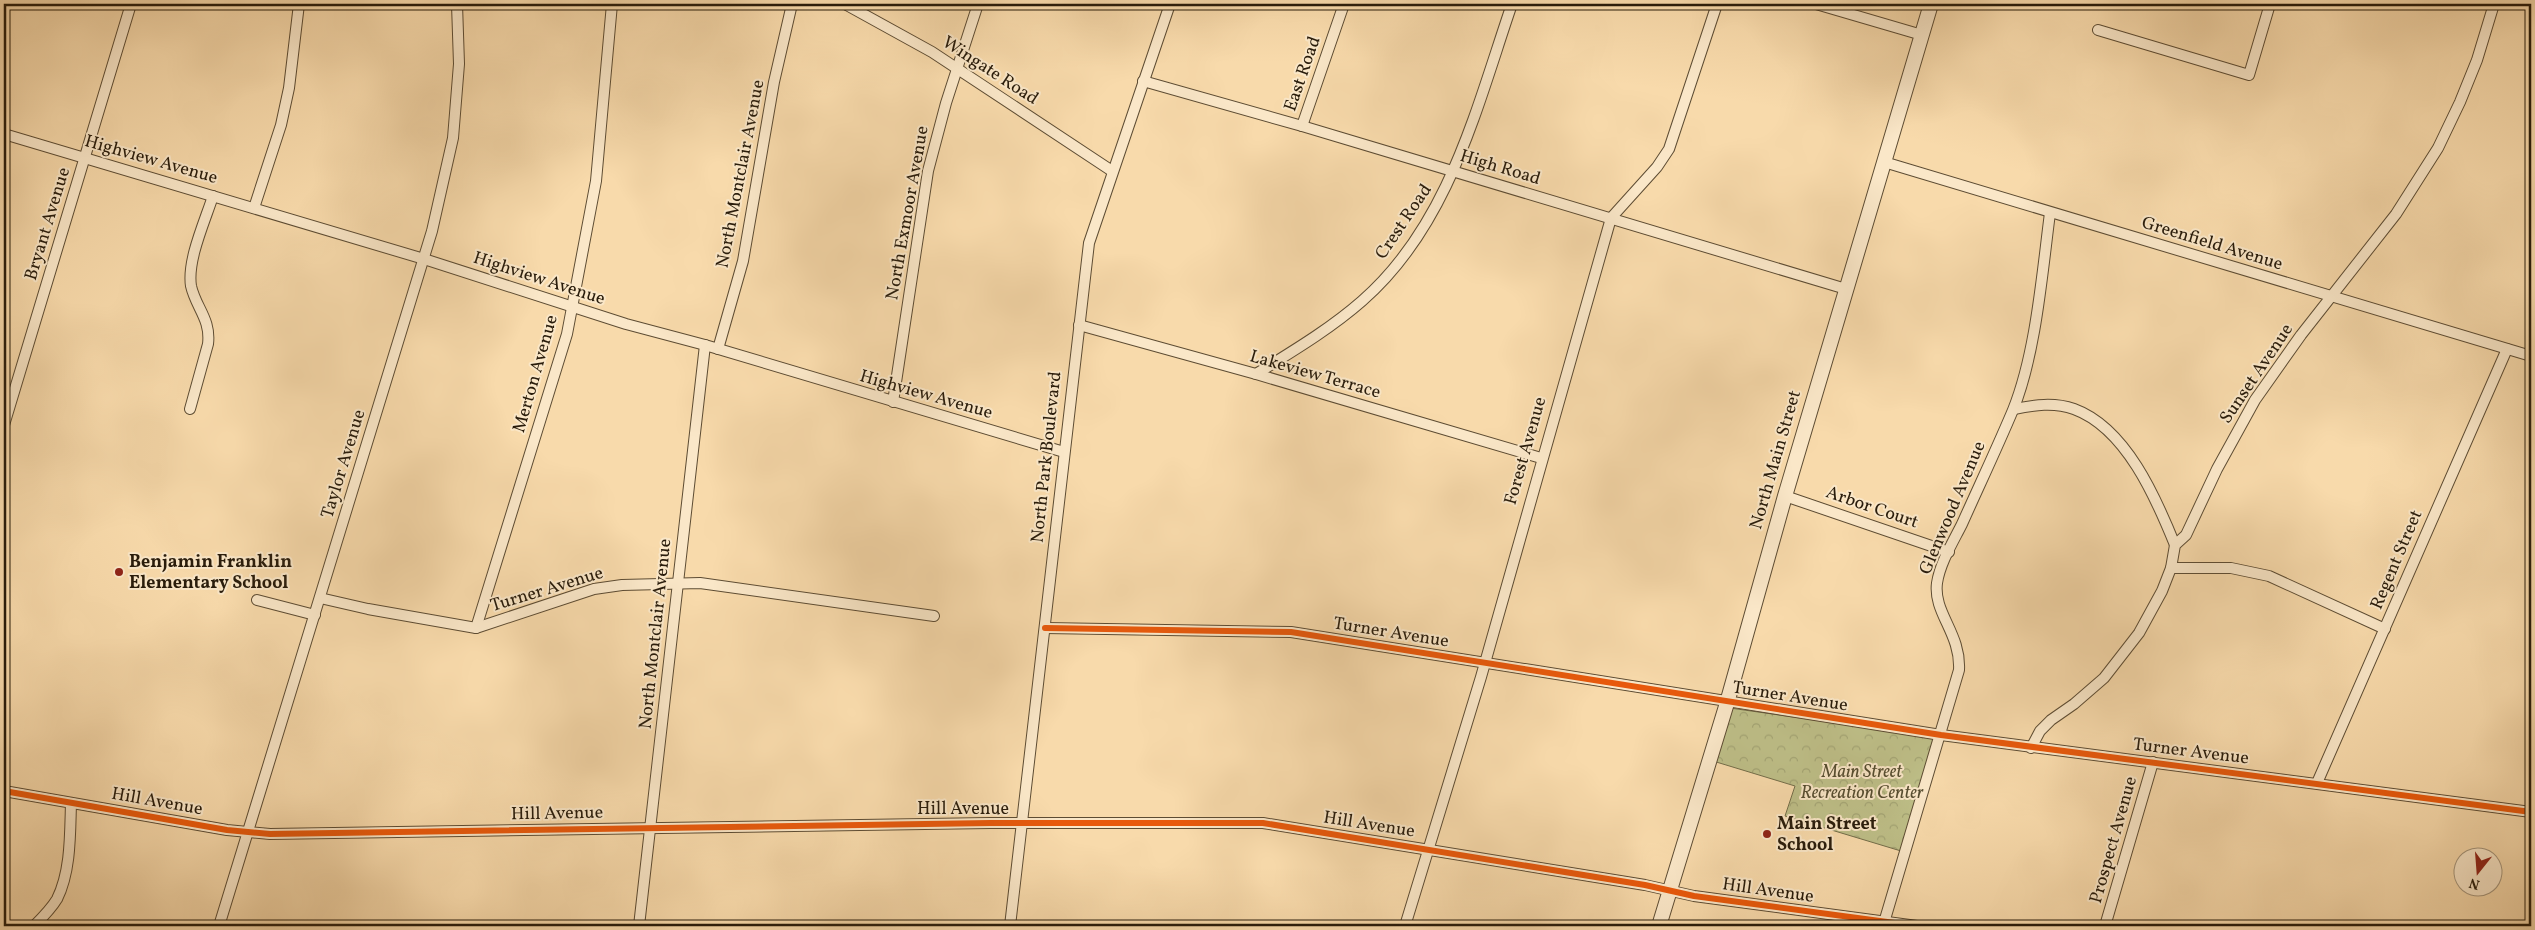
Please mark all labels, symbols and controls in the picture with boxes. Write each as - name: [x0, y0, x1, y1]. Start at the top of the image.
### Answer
- street label: Wingate Road: [937, 30, 1043, 112]
- street label: East Road: [1278, 33, 1328, 115]
- street label: North Montclair Avenue: [710, 78, 772, 270]
- street label: North Exmoor Avenue: [880, 124, 936, 302]
- street label: Highview Avenue: [82, 129, 220, 191]
- street label: High Road: [1457, 144, 1543, 192]
- street label: Bryant Avenue: [19, 164, 77, 284]
- street label: Crest Road: [1370, 179, 1438, 265]
- street label: Greenfield Avenue: [2138, 211, 2286, 277]
- street label: Highview Avenue: [470, 246, 608, 312]
- street label: Merton Avenue: [507, 312, 565, 436]
- street label: Sunset Avenue: [2214, 319, 2300, 429]
- street label: Lakeview Terrace: [1247, 344, 1383, 406]
- street label: Highview Avenue: [857, 364, 995, 426]
- street label: North Park Boulevard: [1026, 370, 1068, 544]
- street label: North Main Street: [1744, 387, 1808, 533]
- street label: Forest Avenue: [1499, 394, 1553, 508]
- street label: Taylor Avenue: [316, 407, 372, 521]
- street label: Glenwood Avenue: [1914, 437, 1992, 579]
- street label: Arbor Court: [1822, 481, 1922, 535]
- street label: Regent Street: [2365, 506, 2429, 614]
- street label: North Montclair Avenue: [634, 538, 678, 730]
- place label: Benjamin Franklin Elementary School: [129, 550, 292, 596]
- street label: Turner Avenue: [488, 561, 606, 619]
- marker: Benjamin Franklin Elementary School: [113, 566, 125, 578]
- street label: Turner Avenue: [1331, 612, 1451, 654]
- street label: Turner Avenue: [1730, 676, 1850, 718]
- street label: Turner Avenue: [2132, 732, 2250, 772]
- park label: Main Street Recreation Center: [1800, 760, 1924, 806]
- street label: Prospect Avenue: [2084, 774, 2144, 906]
- street label: Hill Avenue: [109, 782, 205, 822]
- street label: Hill Avenue: [917, 797, 1009, 822]
- street label: Hill Avenue: [511, 801, 603, 827]
- street label: Hill Avenue: [1322, 805, 1416, 845]
- place label: Main Street School: [1777, 812, 1877, 858]
- marker: Main Street School: [1761, 828, 1773, 840]
- north arrow: [2452, 848, 2502, 898]
- street label: Hill Avenue: [1721, 872, 1815, 910]
- text: N: [2467, 872, 2482, 894]

